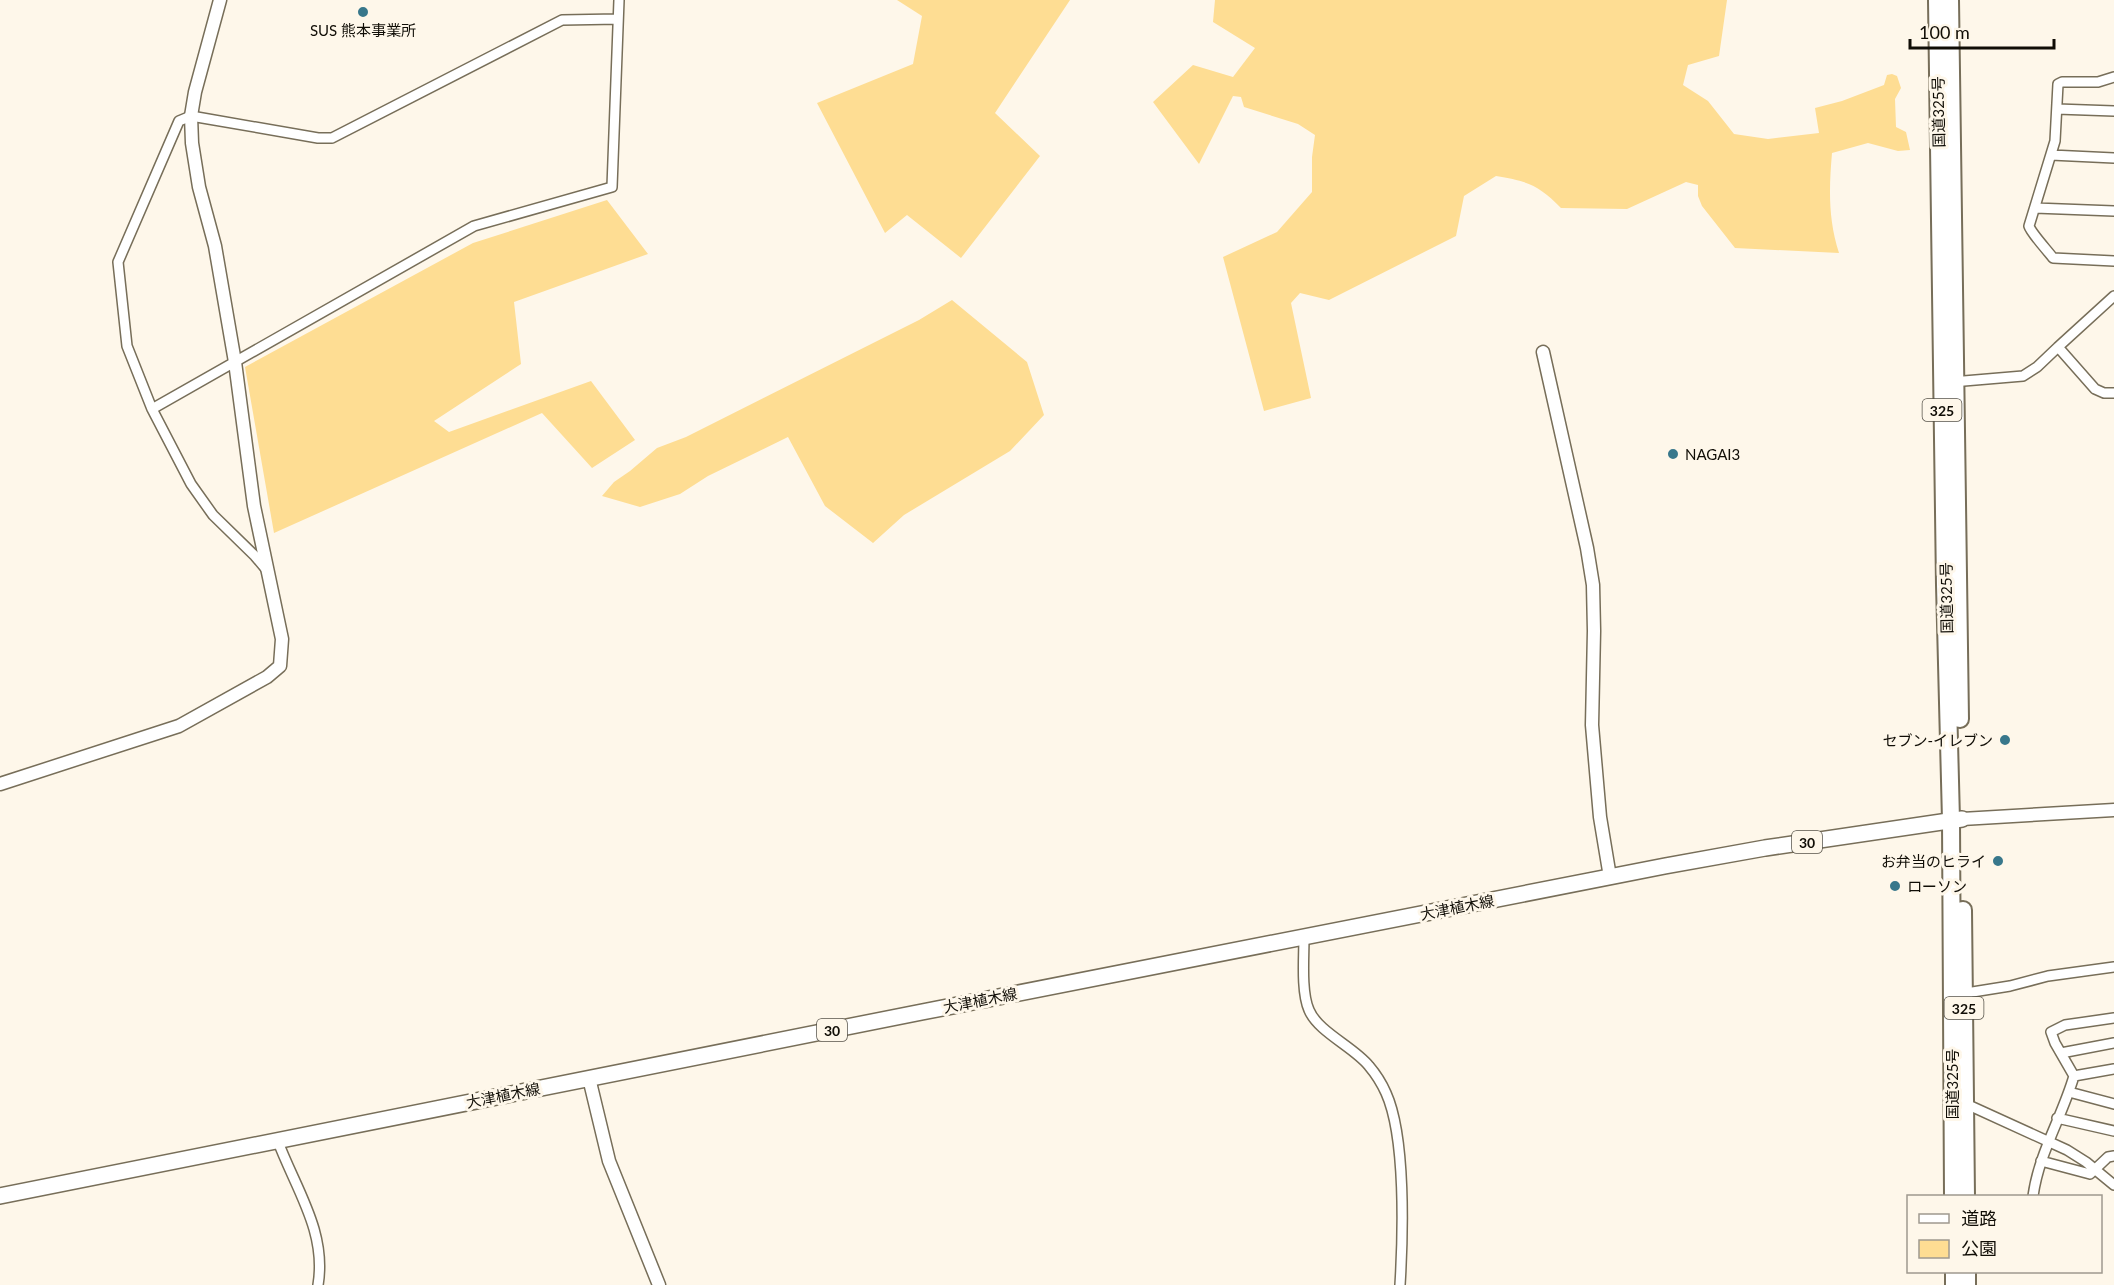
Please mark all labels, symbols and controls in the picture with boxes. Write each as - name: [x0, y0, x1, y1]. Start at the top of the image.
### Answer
- marker: SUS 熊本事業所: [356, 5, 370, 19]
- scale bar: [1910, 12, 2054, 50]
- place label: SUS 熊本事業所: [310, 21, 416, 39]
- text: 100 m: [1919, 21, 1970, 43]
- street label: 国道325号: [1928, 76, 1948, 148]
- road number: 325: [1922, 399, 1962, 421]
- place label: NAGAI3: [1685, 445, 1740, 463]
- marker: NAGAI3: [1666, 447, 1680, 461]
- street label: 国道325号: [1936, 562, 1956, 634]
- place label: セブン-イレブン: [1882, 731, 1993, 749]
- marker: セブン-イレブン: [1998, 733, 2012, 747]
- road number: 30: [1792, 831, 1822, 853]
- place label: お弁当のヒライ: [1881, 852, 1986, 870]
- marker: お弁当のヒライ: [1991, 854, 2005, 868]
- place label: ローソン: [1907, 877, 1967, 895]
- marker: ローソン: [1888, 879, 1902, 893]
- street label: 大津植木線: [1418, 891, 1496, 923]
- street label: 大津植木線: [941, 984, 1019, 1016]
- road number: 325: [1944, 997, 1984, 1019]
- road number: 30: [817, 1019, 847, 1041]
- street label: 国道325号: [1943, 1048, 1961, 1120]
- street label: 大津植木線: [464, 1079, 542, 1111]
- legend: [1907, 1195, 2102, 1273]
- text: 道路: [1961, 1207, 1997, 1229]
- text: 公園: [1961, 1237, 1997, 1259]

